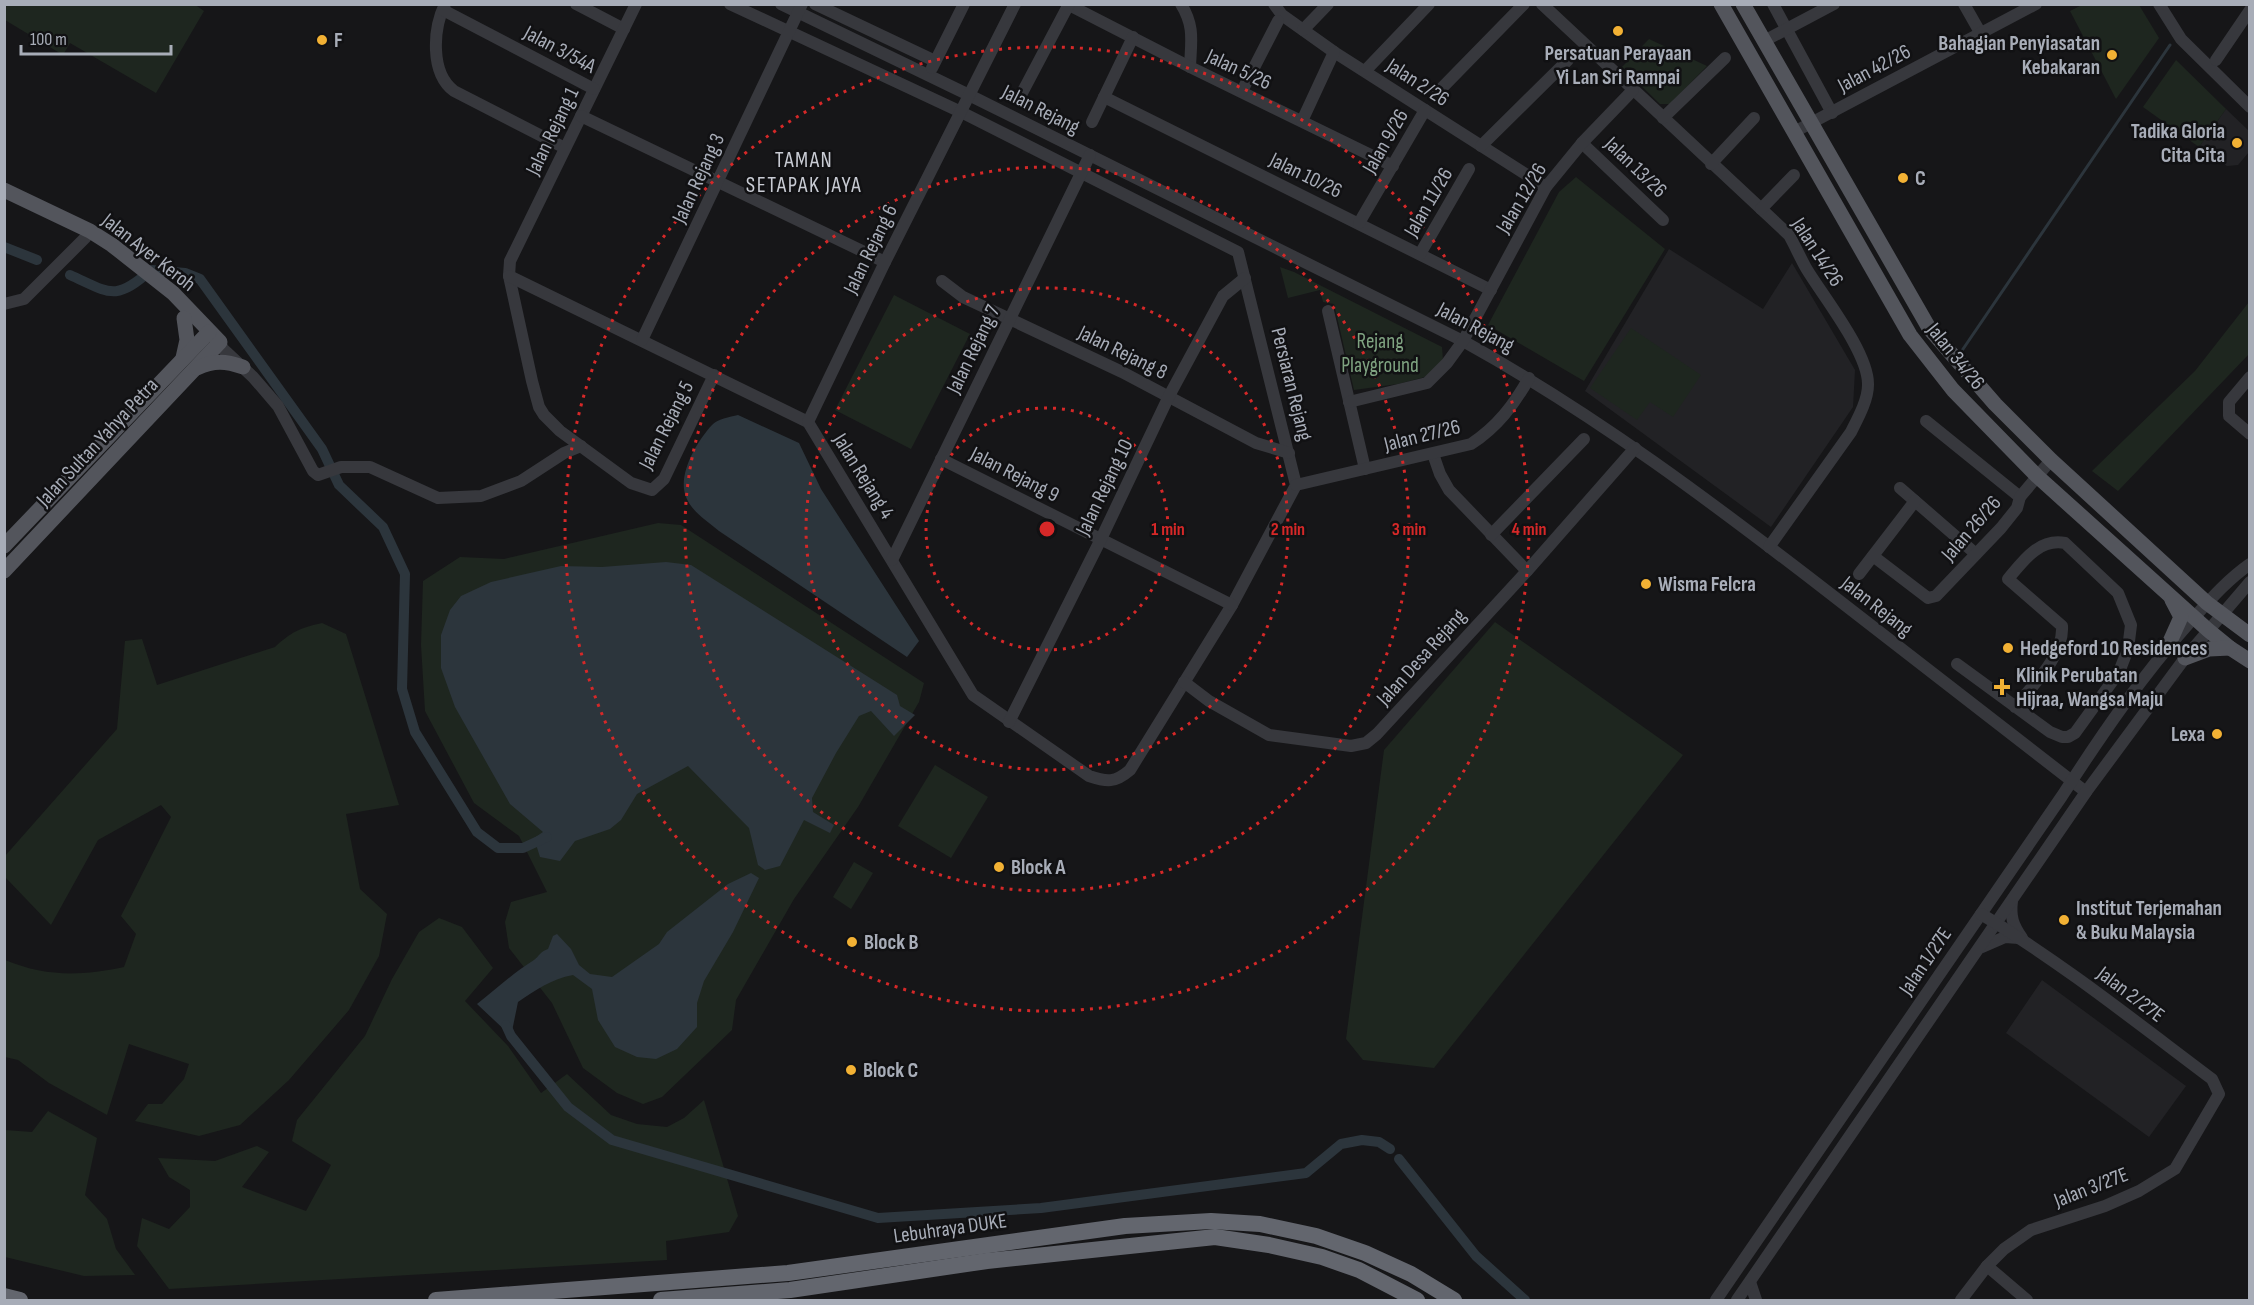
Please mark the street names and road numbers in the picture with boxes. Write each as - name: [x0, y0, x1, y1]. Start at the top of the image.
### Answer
- street label: Jalan 3/54A: [519, 20, 601, 79]
- street label: Jalan 42/26: [1833, 39, 1915, 98]
- street label: Jalan 5/26: [1201, 43, 1275, 95]
- street label: Jalan 2/26: [1381, 52, 1454, 112]
- street label: Jalan Rejang: [997, 79, 1084, 140]
- street label: Jalan Rejang 1: [520, 83, 585, 180]
- street label: Jalan 9/26: [1357, 105, 1414, 179]
- street label: Jalan Rejang 3: [666, 129, 730, 228]
- street label: Jalan 13/26: [1599, 131, 1672, 203]
- street label: Jalan 10/26: [1265, 147, 1346, 204]
- street label: Jalan 12/26: [1490, 159, 1552, 239]
- street label: Jalan 11/26: [1398, 163, 1458, 242]
- street label: Jalan Rejang 6: [838, 200, 903, 299]
- street label: Jalan Ayer Keroh: [96, 207, 201, 297]
- street label: Jalan 14/26: [1786, 212, 1849, 291]
- street label: Jalan Rejang: [1432, 296, 1519, 358]
- street label: Jalan Rejang 7: [941, 300, 1006, 399]
- street label: Jalan 34/26: [1921, 317, 1990, 395]
- street label: Jalan Rejang 8: [1073, 320, 1172, 385]
- street label: Persiaran Rejang: [1265, 325, 1318, 443]
- street label: Jalan Sultan Yahya Petra: [31, 373, 163, 513]
- street label: Jalan Rejang 5: [633, 377, 699, 474]
- street label: Jalan 27/26: [1380, 414, 1463, 457]
- street label: Jalan Rejang 4: [827, 428, 900, 524]
- street label: Jalan Rejang 10: [1070, 435, 1138, 540]
- street label: Jalan Rejang 9: [965, 441, 1063, 507]
- street label: Jalan 26/26: [1936, 490, 2007, 567]
- street label: Jalan Rejang: [1835, 570, 1917, 642]
- street label: Jalan Desa Rejang: [1371, 604, 1471, 712]
- street label: Jalan 1/27E: [1893, 923, 1957, 1001]
- street label: Jalan 2/27E: [2091, 960, 2169, 1028]
- street label: Jalan 3/27E: [2050, 1162, 2132, 1213]
- street label: Lebuhraya DUKE: [892, 1208, 1008, 1249]

